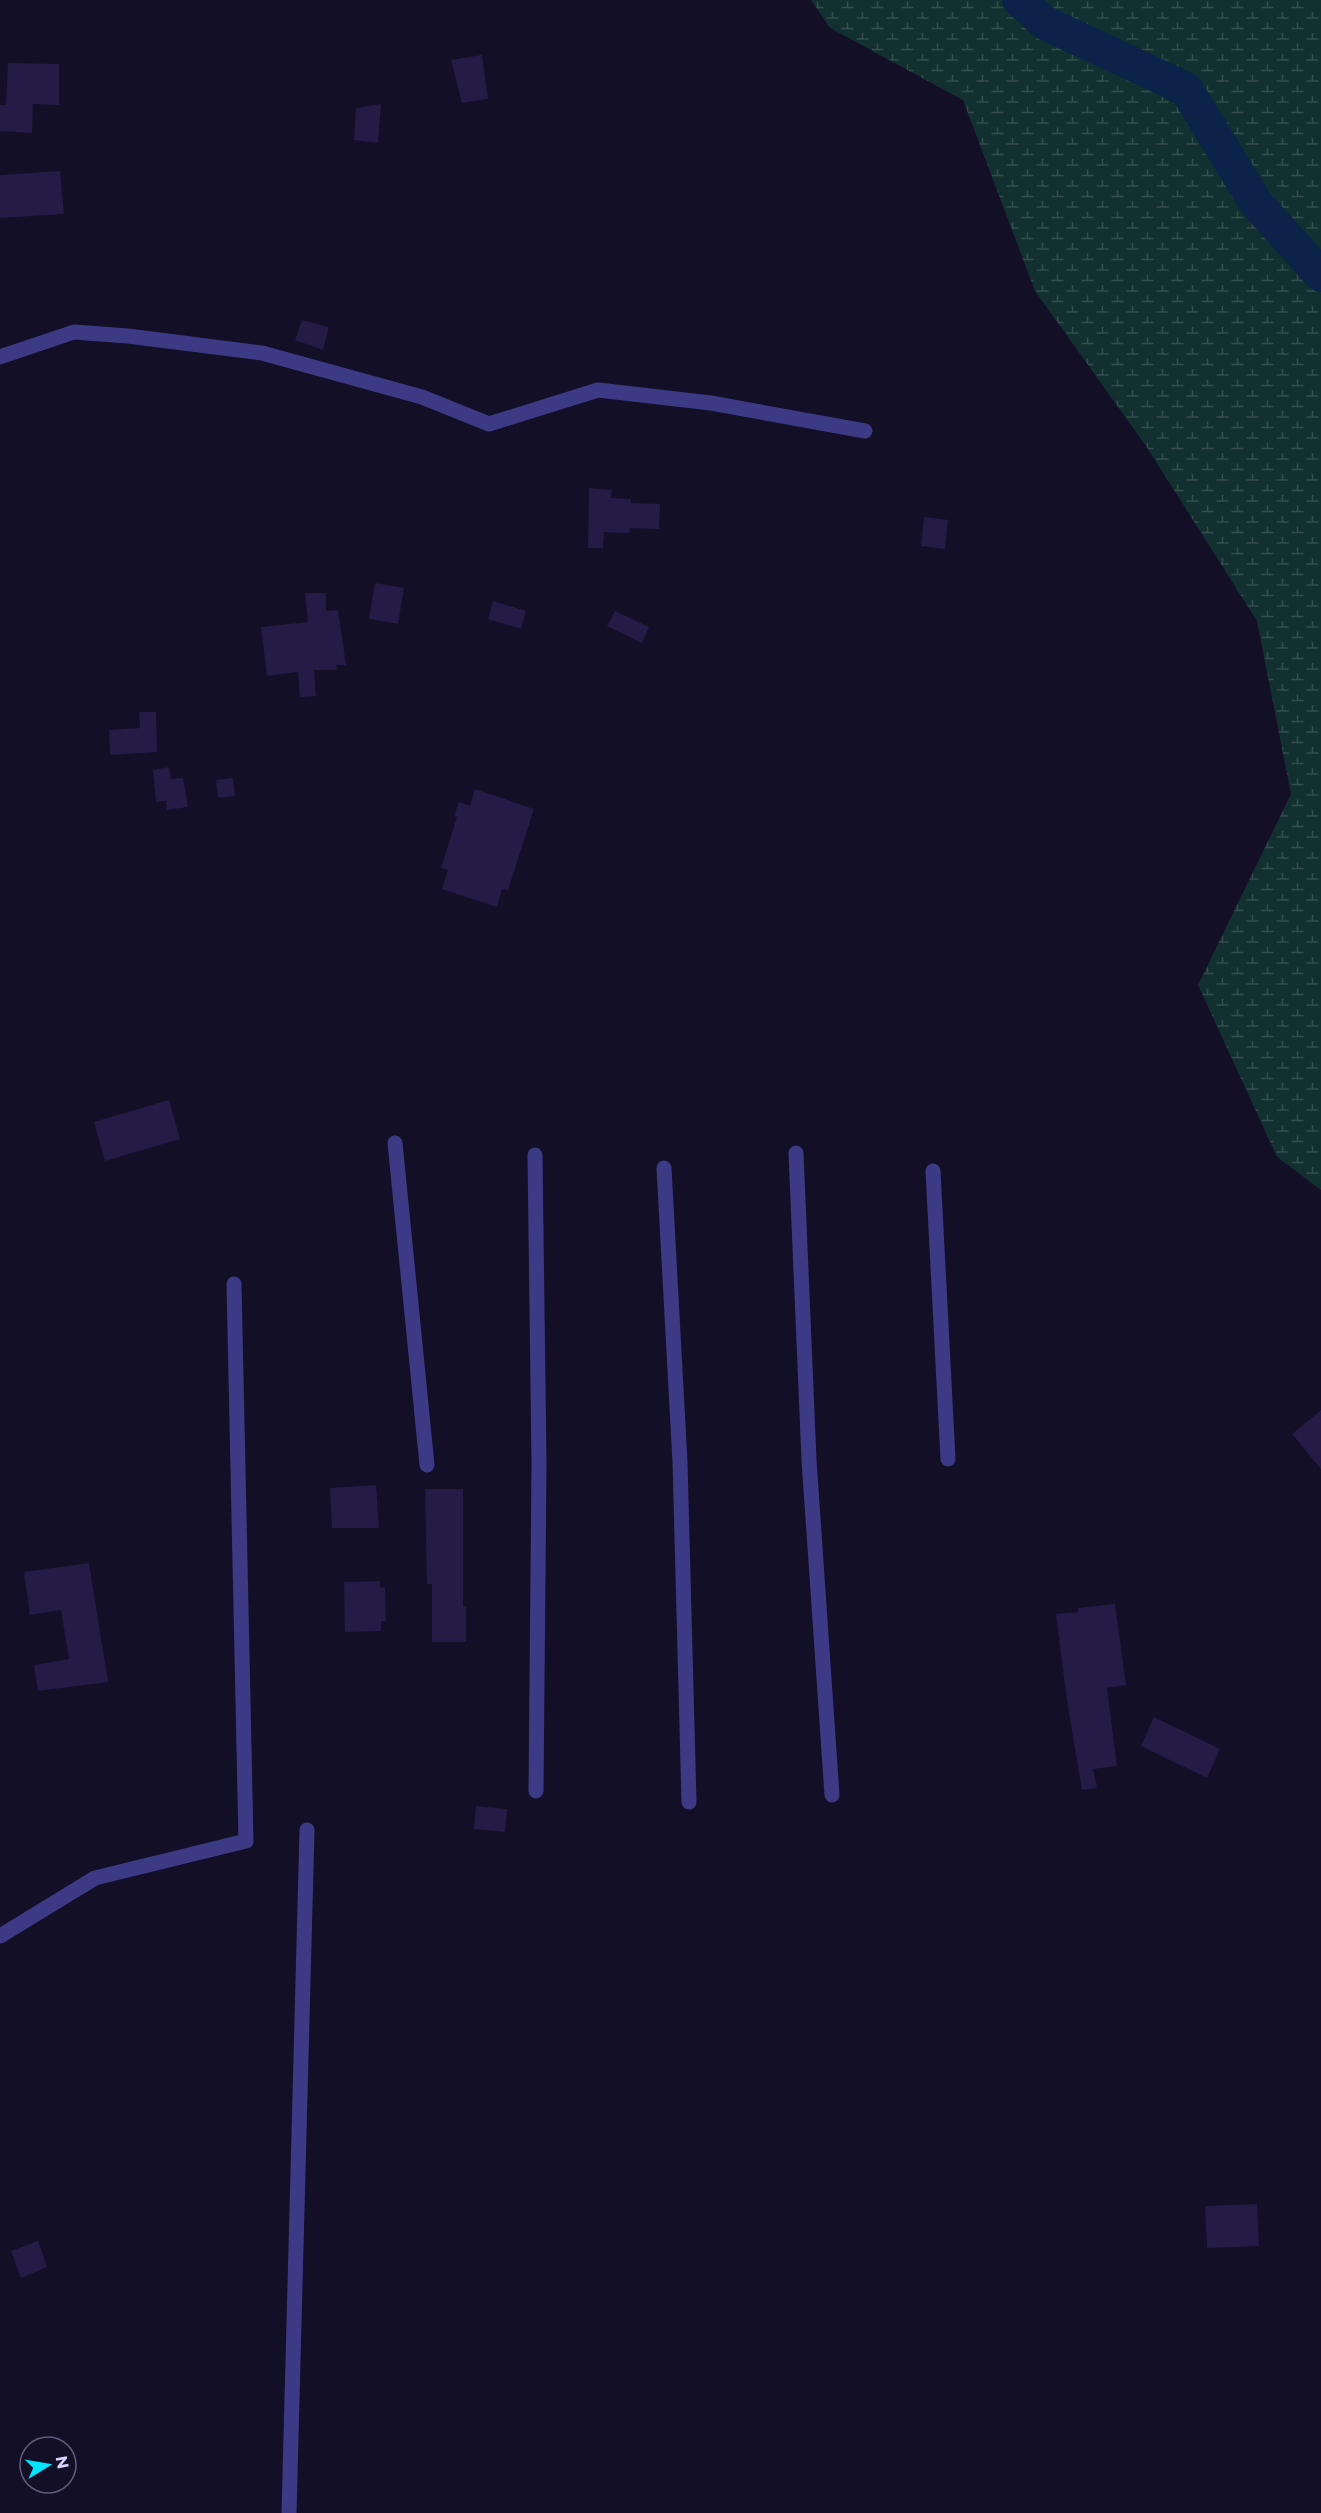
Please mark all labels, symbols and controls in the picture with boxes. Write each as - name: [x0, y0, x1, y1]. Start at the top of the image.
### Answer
- north arrow: [18, 2435, 78, 2495]
- text: N: [52, 2454, 73, 2470]

